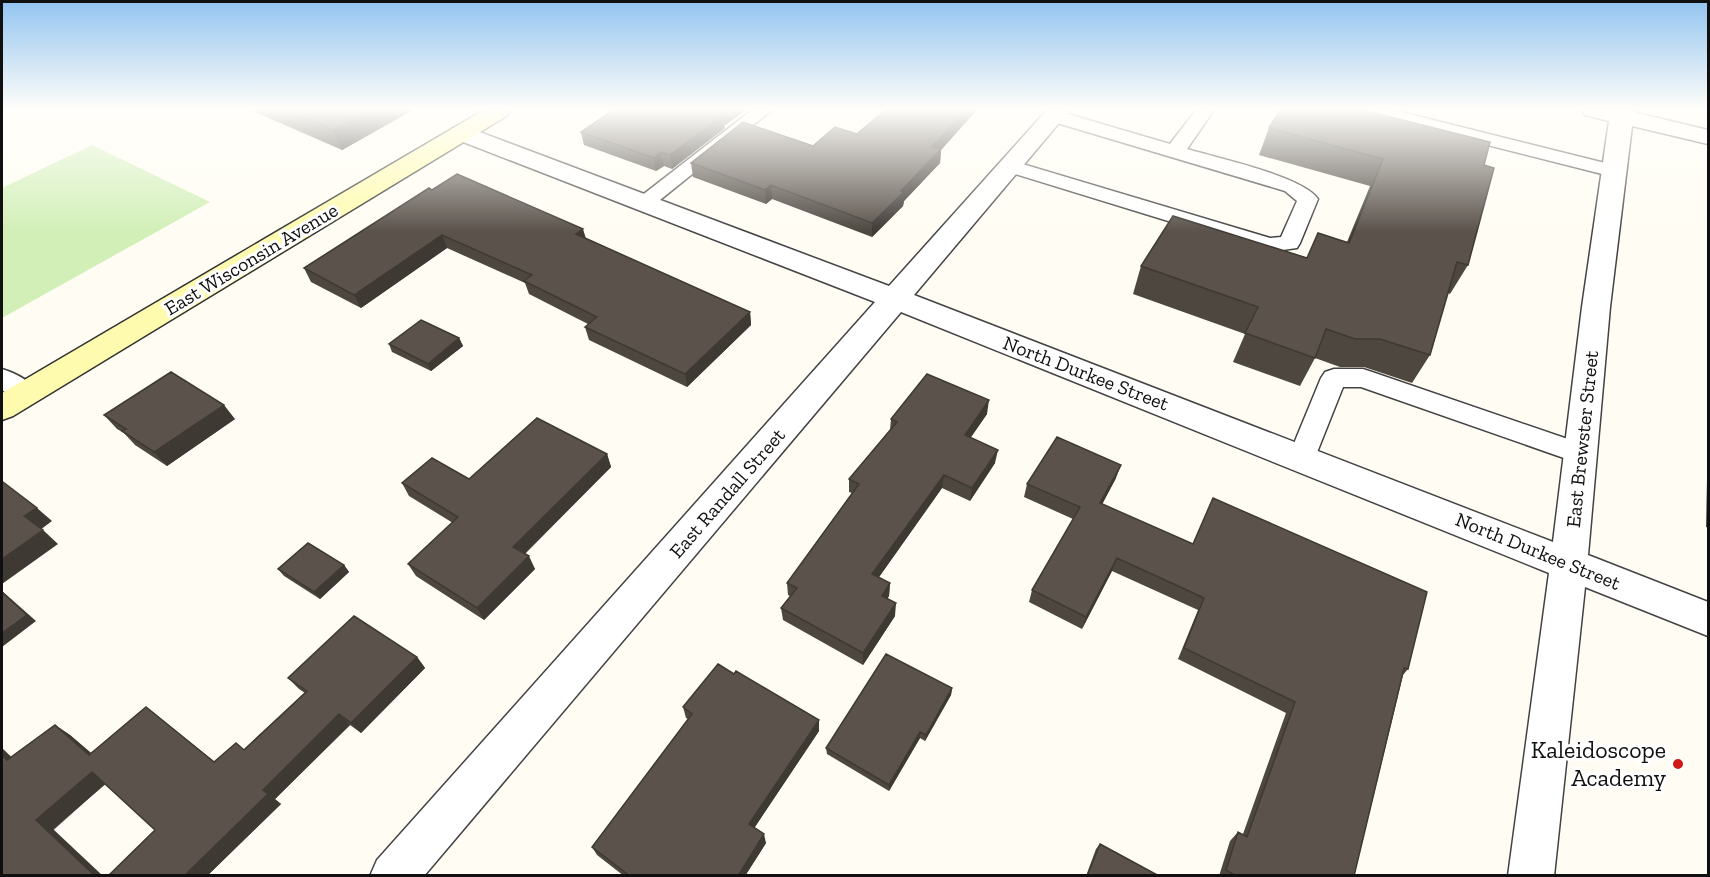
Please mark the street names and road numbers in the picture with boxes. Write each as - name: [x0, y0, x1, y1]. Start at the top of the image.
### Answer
- street label: East Wisconsin Avenue: [160, 198, 342, 320]
- street label: North Durkee Street: [1000, 330, 1173, 416]
- street label: East Brewster Street: [1561, 349, 1603, 529]
- street label: East Randall Street: [664, 423, 790, 563]
- street label: North Durkee Street: [1452, 507, 1624, 595]

